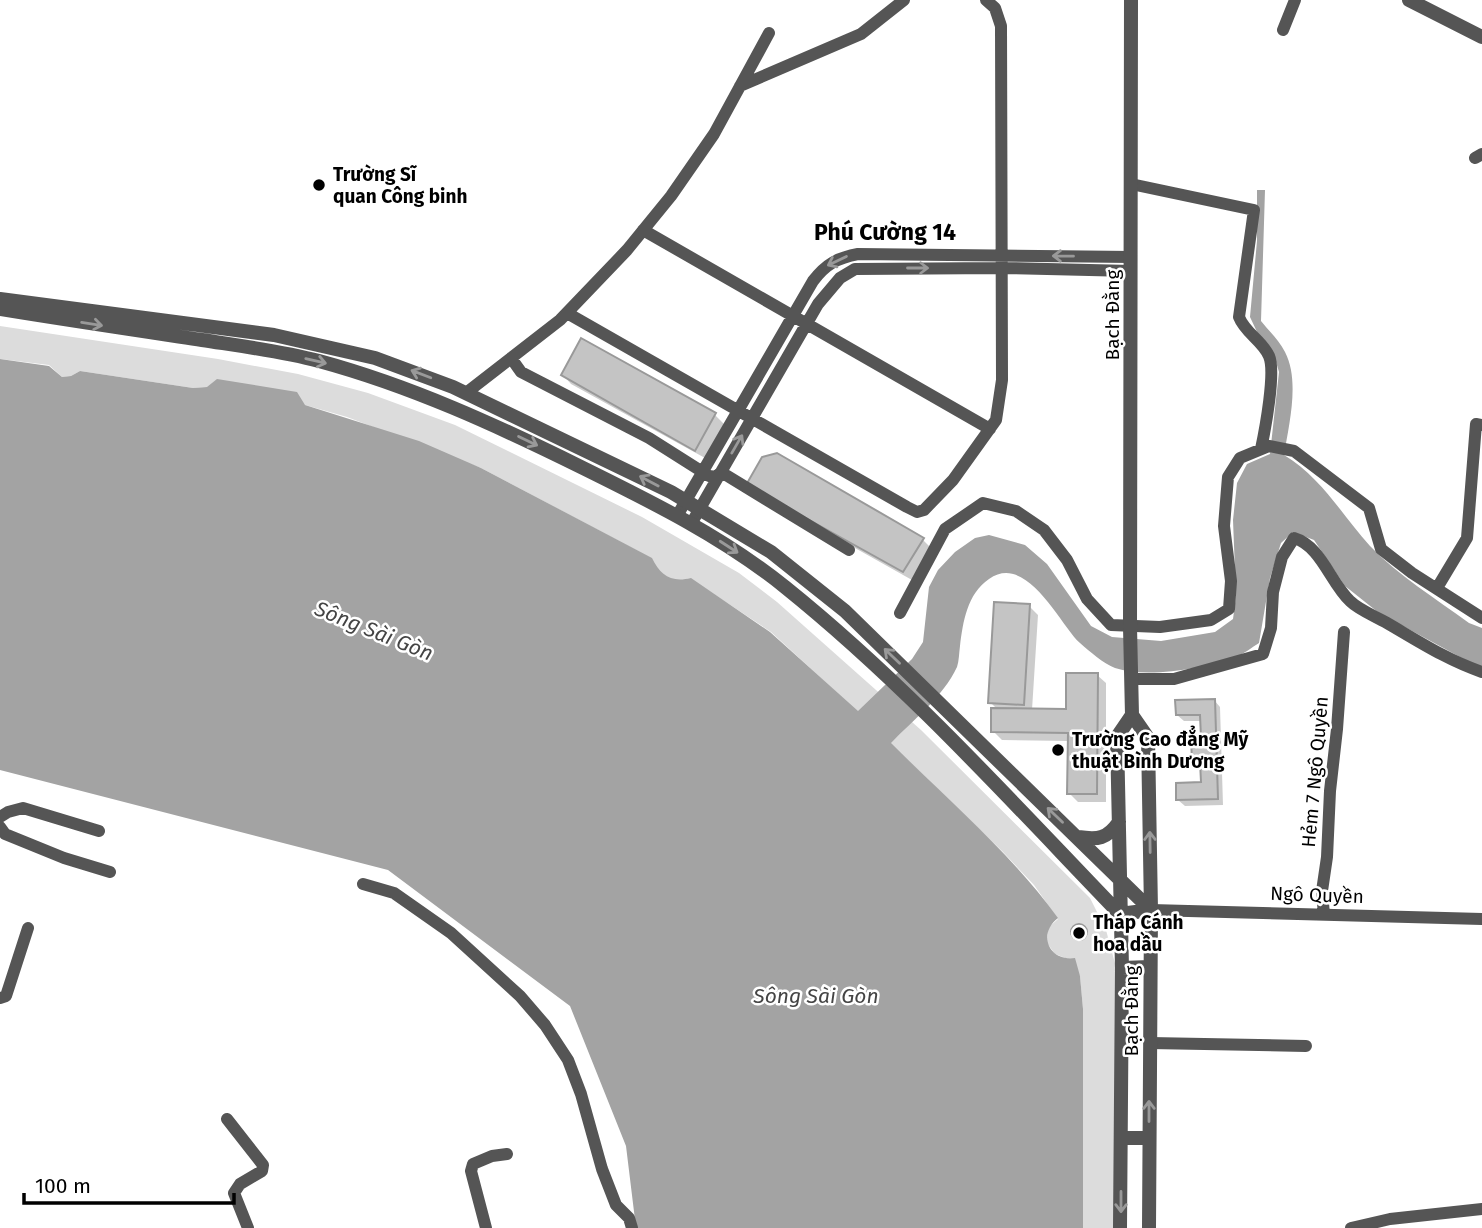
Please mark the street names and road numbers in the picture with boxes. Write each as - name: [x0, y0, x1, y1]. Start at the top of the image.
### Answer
- street label: Bạch Đằng: [1101, 269, 1124, 360]
- street label: Hẻm 7 Ngô Quyền: [1297, 695, 1333, 849]
- street label: Ngô Quyền: [1270, 882, 1364, 908]
- street label: Bạch Đằng: [1120, 965, 1143, 1056]

